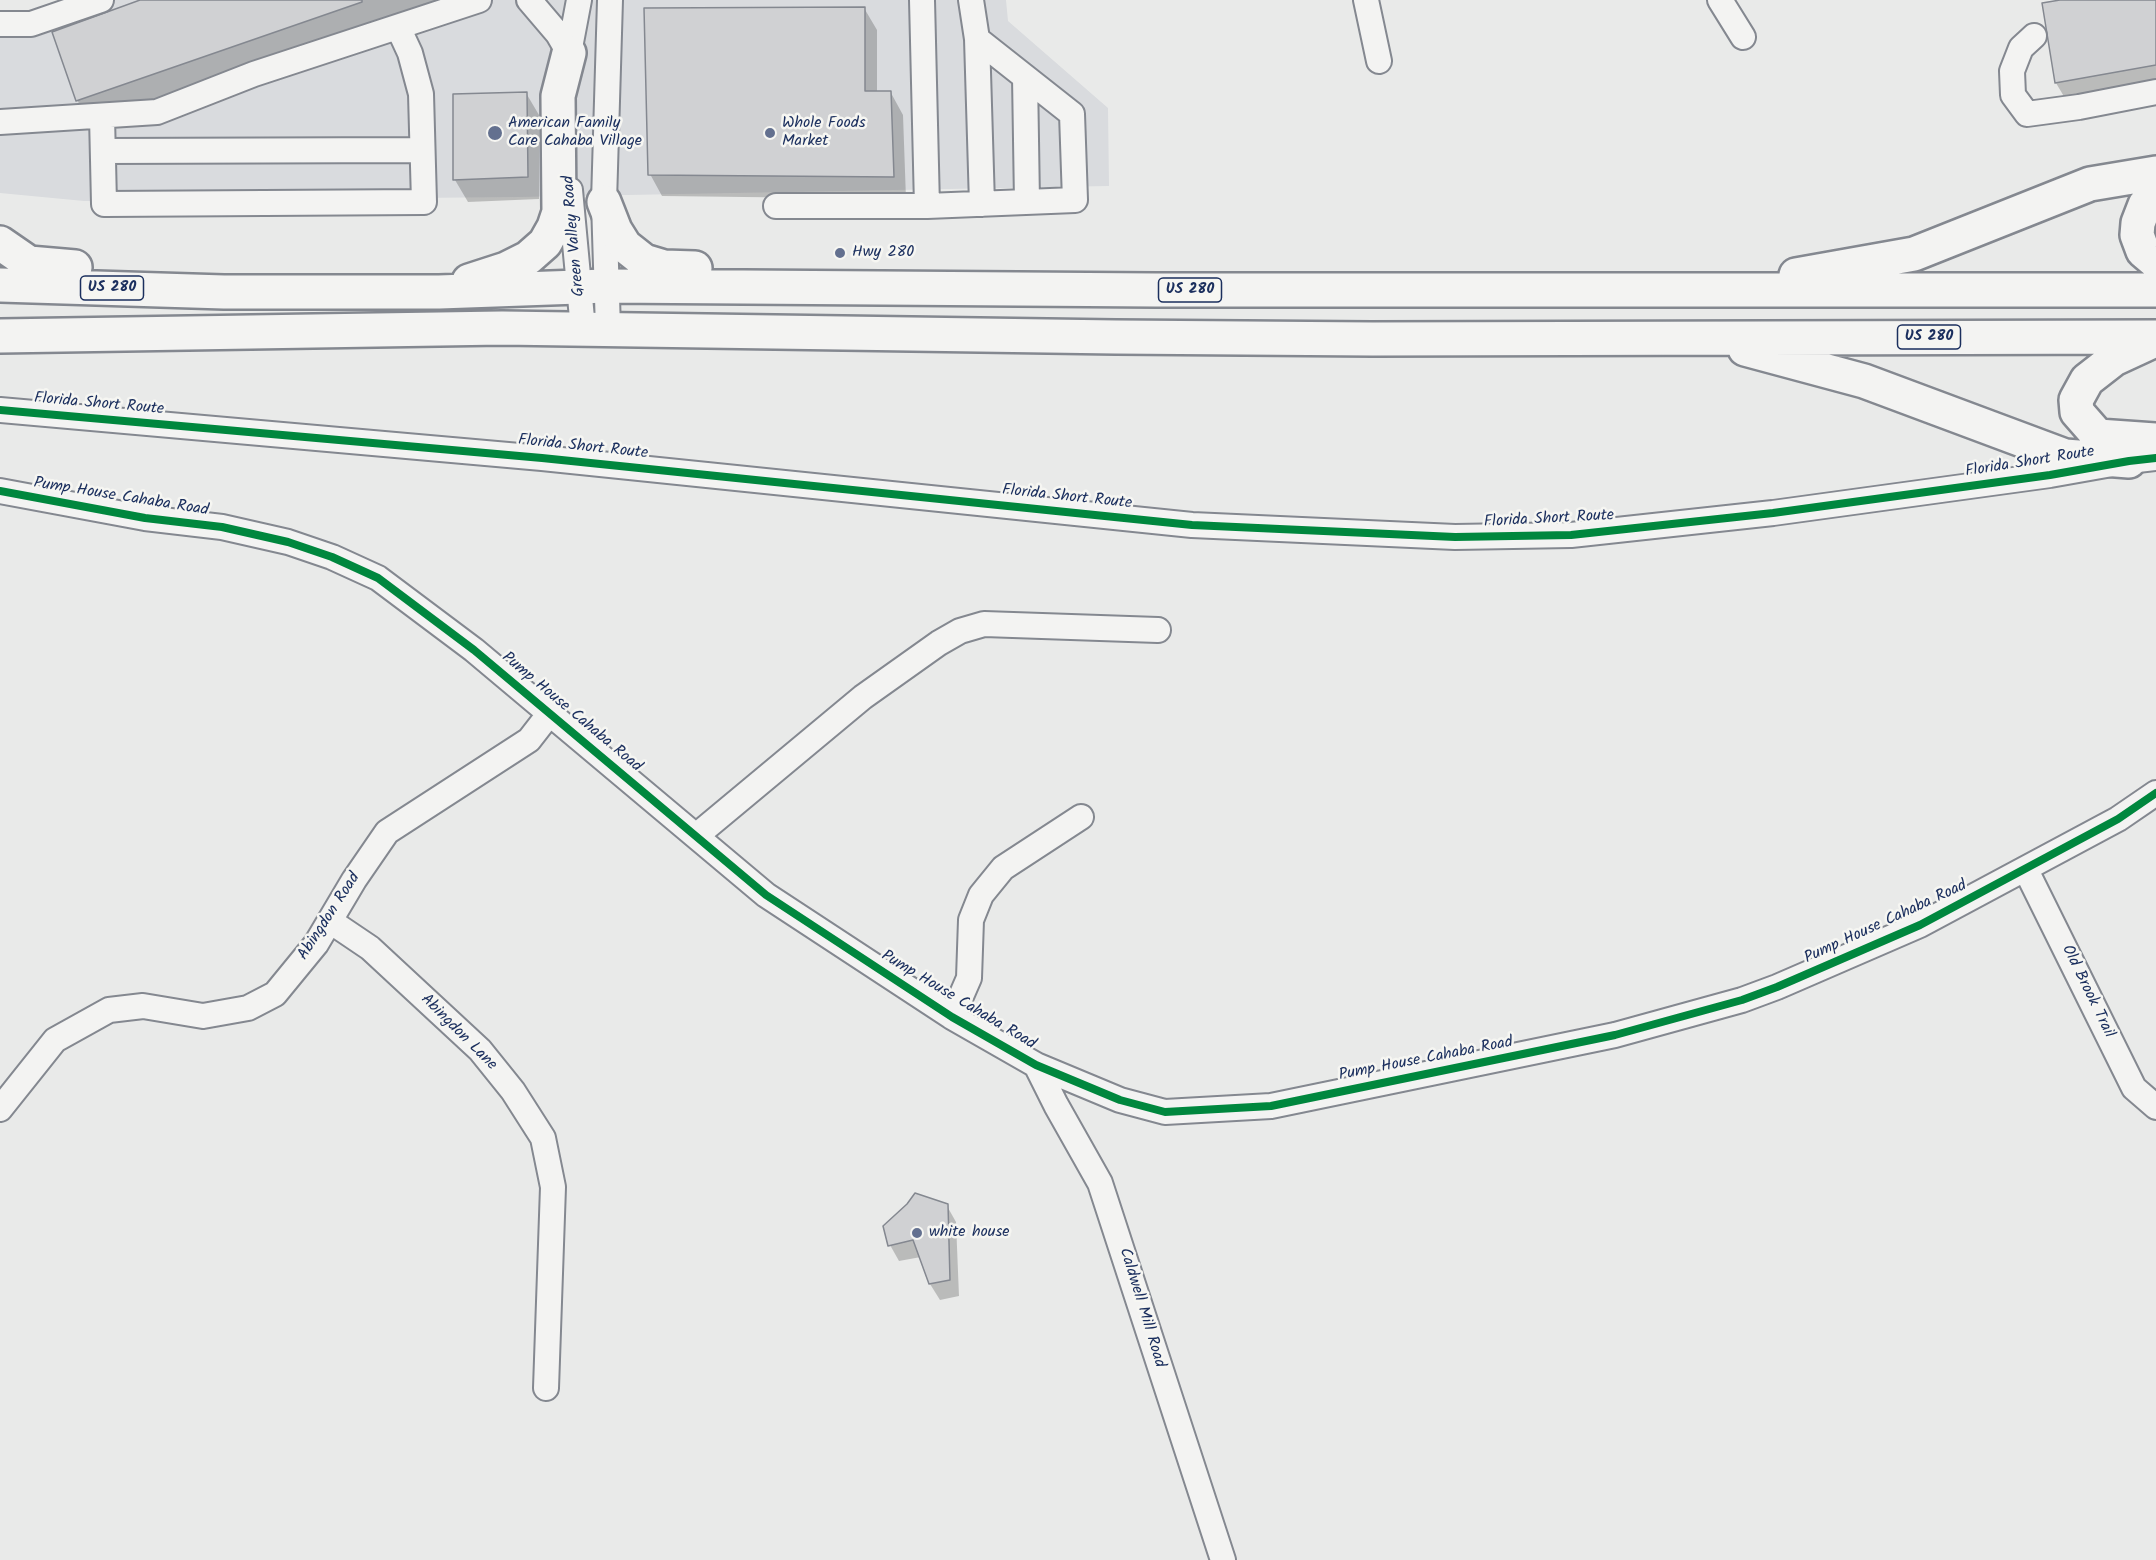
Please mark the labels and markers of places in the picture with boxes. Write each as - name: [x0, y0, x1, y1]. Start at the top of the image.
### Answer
- place label: American Family Care Cahaba Village: [508, 114, 642, 152]
- place label: Whole Foods Market: [782, 114, 866, 152]
- marker: American Family Care Cahaba Village: [486, 124, 504, 142]
- marker: Whole Foods Market: [763, 126, 777, 140]
- place label: Hwy 280: [852, 243, 914, 263]
- marker: Hwy 280: [833, 246, 847, 260]
- place label: white house: [929, 1223, 1009, 1243]
- marker: white house: [910, 1226, 924, 1240]

